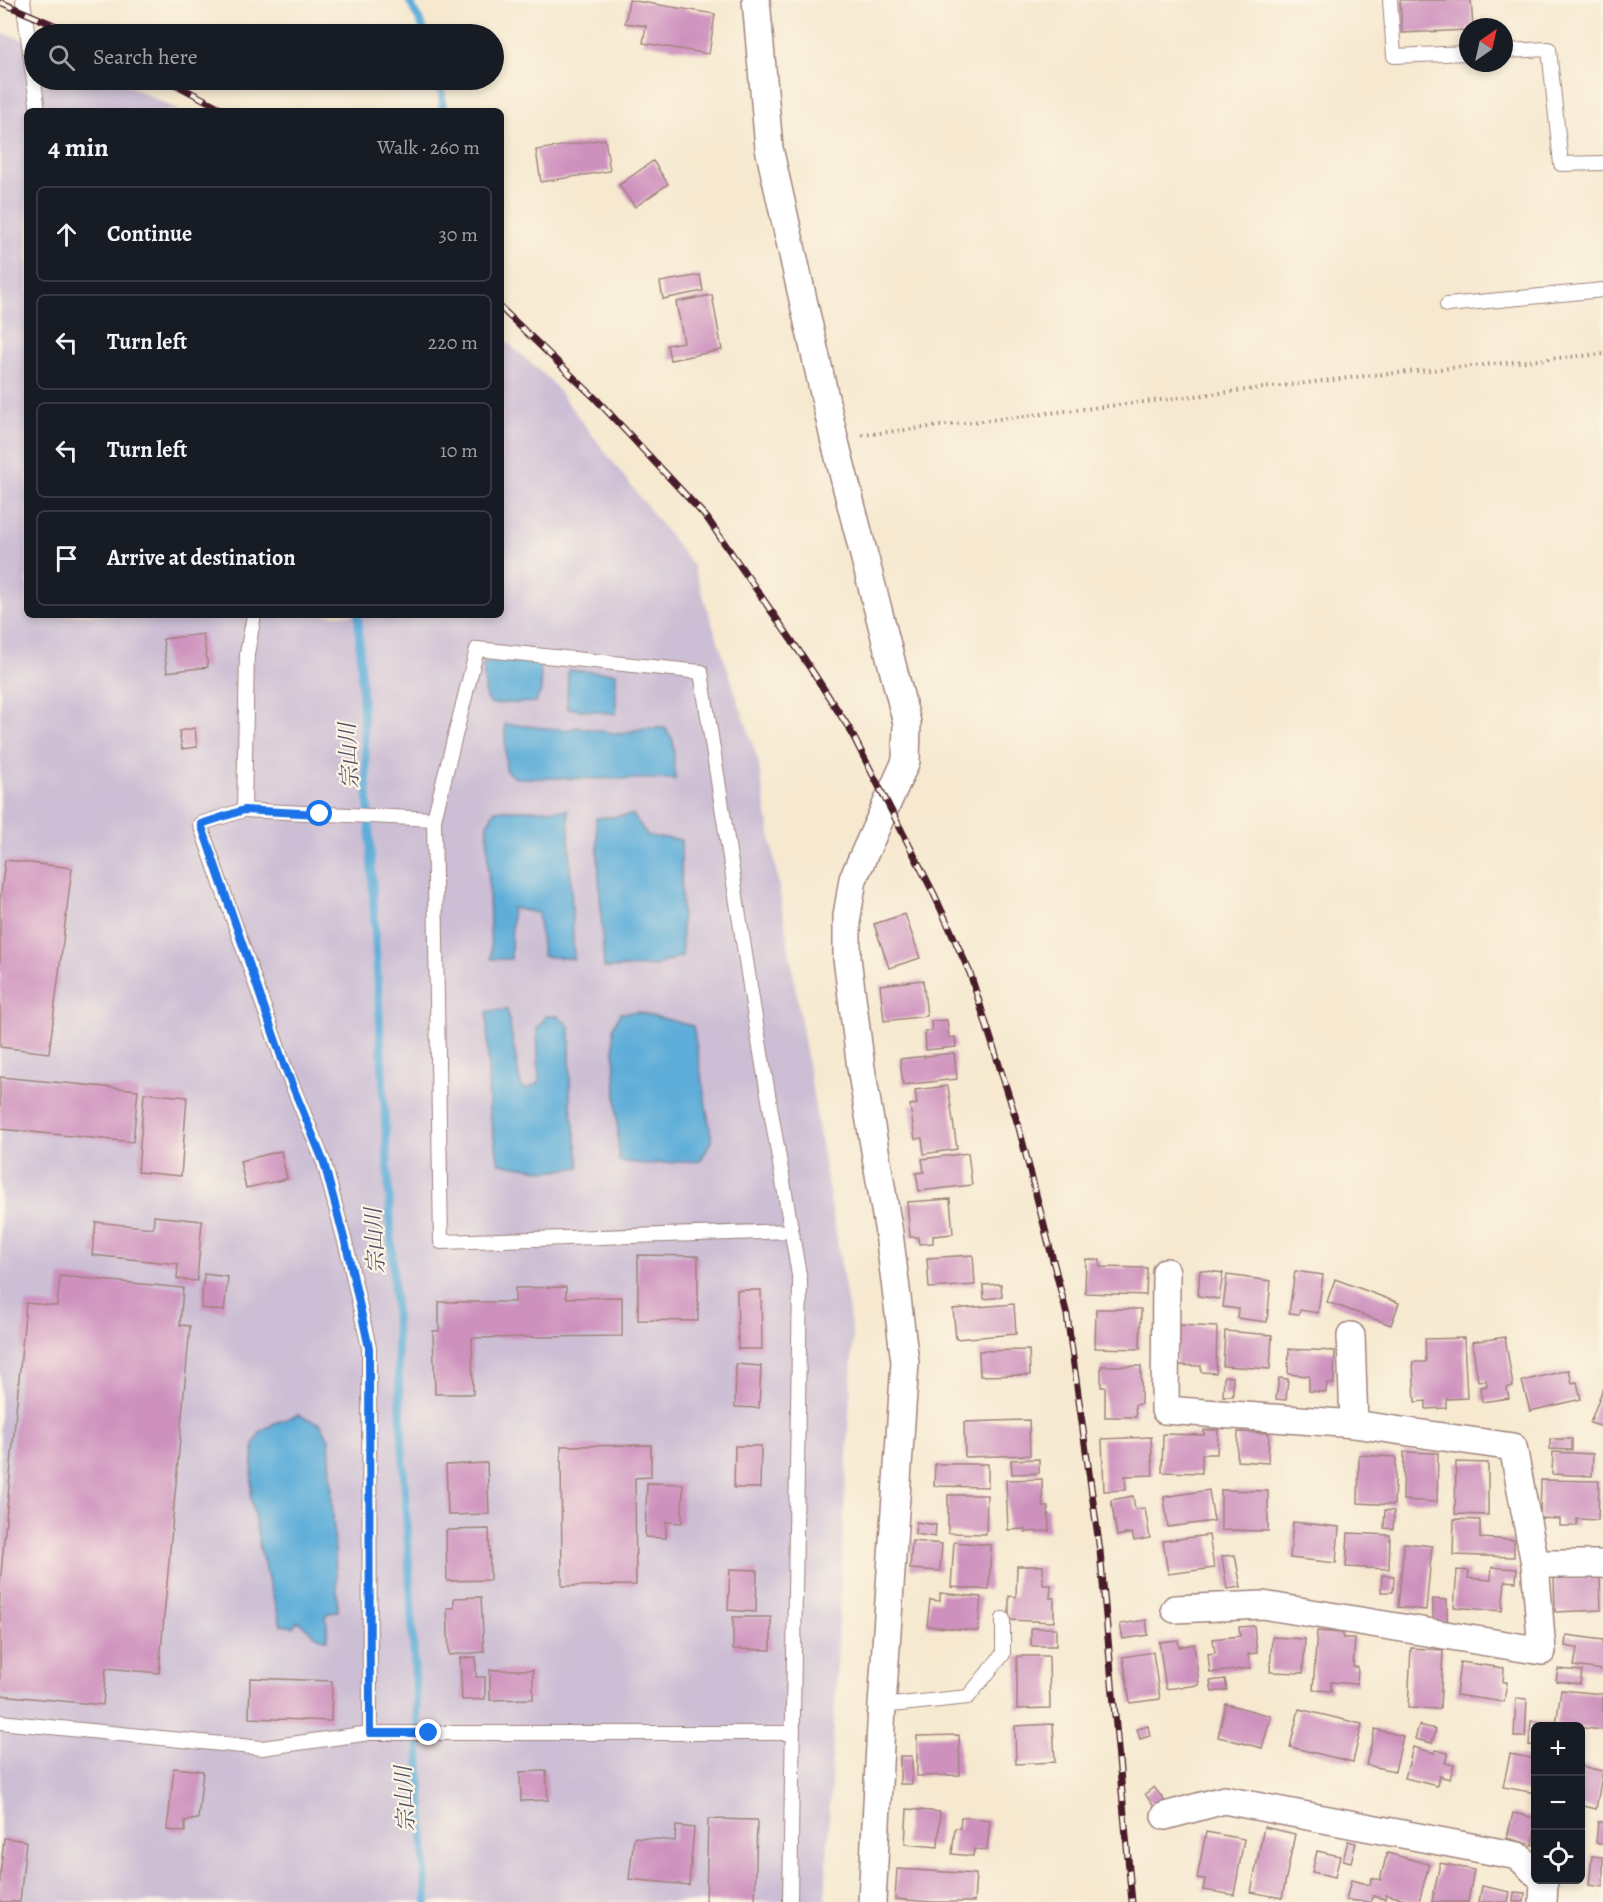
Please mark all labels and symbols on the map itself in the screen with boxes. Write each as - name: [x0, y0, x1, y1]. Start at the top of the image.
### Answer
- north arrow: [1459, 18, 1513, 72]
- water label: 宗山川: [332, 720, 366, 790]
- route start: [306, 800, 332, 826]
- water label: 宗山川: [358, 1205, 392, 1275]
- route end: [415, 1719, 441, 1745]
- water label: 宗山川: [388, 1763, 422, 1833]

